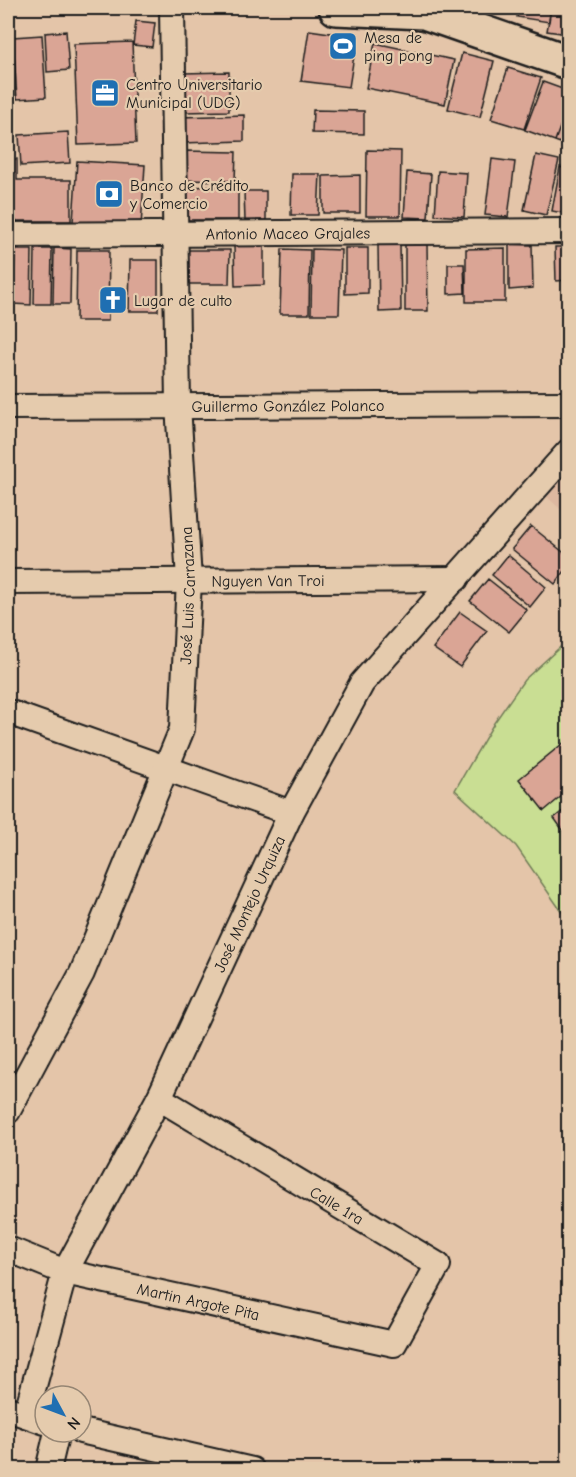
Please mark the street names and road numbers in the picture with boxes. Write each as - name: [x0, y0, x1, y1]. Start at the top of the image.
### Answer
- street label: Antonio Maceo Grajales: [206, 224, 371, 244]
- street label: Guillermo González Polanco: [192, 397, 384, 416]
- street label: José Luis Carrazana: [177, 526, 199, 665]
- street label: Nguyen Van Troi: [211, 572, 325, 591]
- street label: José Montejo Urquiza: [211, 833, 289, 975]
- street label: Calle 1ra: [307, 1183, 366, 1229]
- street label: Martin Argote Pita: [135, 1280, 261, 1324]

